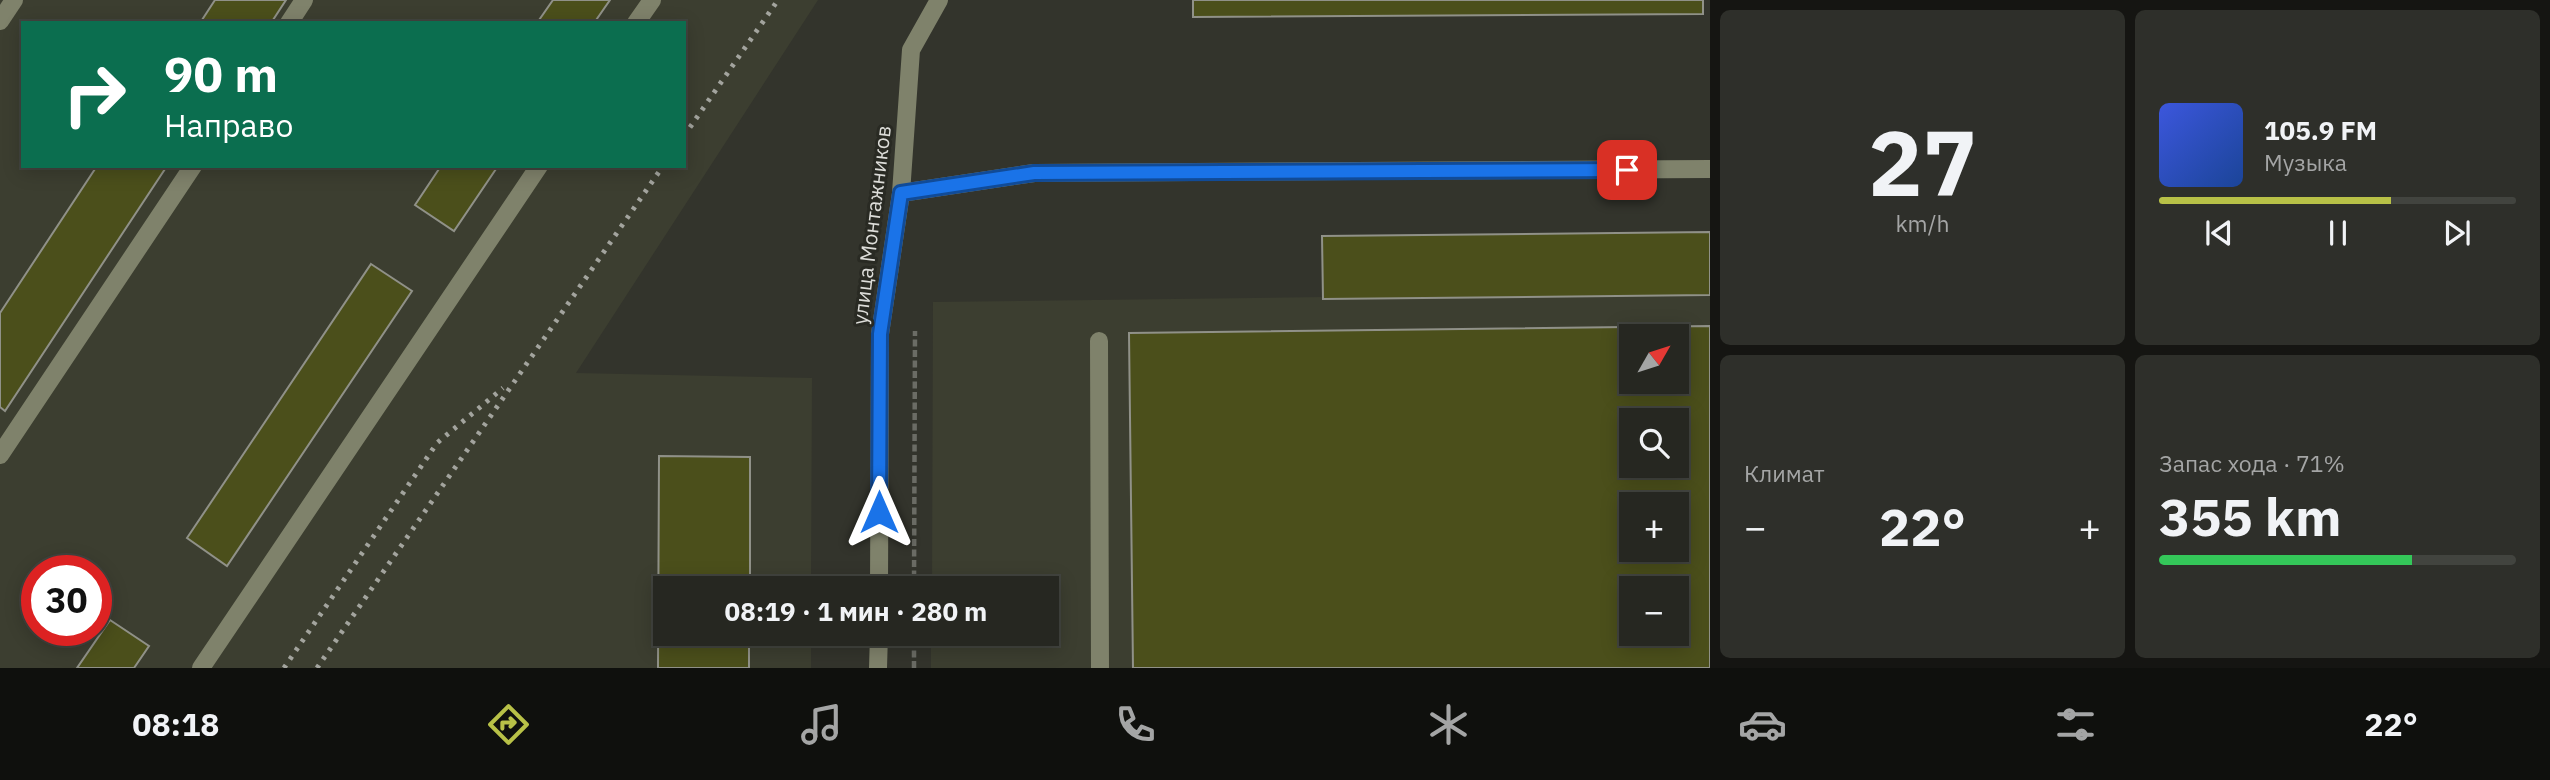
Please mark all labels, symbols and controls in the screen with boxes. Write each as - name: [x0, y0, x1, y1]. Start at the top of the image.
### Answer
- text: 90 m: [164, 42, 278, 105]
- icon: right: [49, 49, 140, 140]
- text: 27: [1868, 103, 1977, 221]
- text: Направо: [164, 104, 293, 146]
- text: 105.9 FM: [2264, 113, 2377, 147]
- street label: улица Монтажников: [845, 124, 897, 326]
- pin: [1597, 140, 1657, 200]
- text: Музыка: [2264, 147, 2347, 177]
- icon: arrive: [1608, 151, 1646, 189]
- text: km/h: [1895, 208, 1950, 238]
- icon: previous: [2200, 214, 2238, 252]
- icon: pause: [2319, 214, 2357, 252]
- icon: next: [2438, 214, 2476, 252]
- north arrow: [1619, 324, 1689, 394]
- map controls: [1619, 324, 1689, 646]
- button: search: [1619, 408, 1689, 478]
- text: Запас хода · 71%: [2159, 448, 2345, 478]
- text: Климат: [1744, 458, 1825, 488]
- position arrow: [842, 475, 916, 549]
- text: 355 km: [2159, 483, 2341, 550]
- button: +: [1619, 492, 1689, 562]
- text: 22°: [1879, 493, 1966, 560]
- text: −: [1744, 502, 1767, 551]
- text: +: [2078, 502, 2101, 551]
- speed limit sign: 30: [21, 555, 112, 646]
- button: −: [1619, 576, 1689, 646]
- text: 08:19 · 1 мин · 280 m: [725, 594, 987, 628]
- icon: directions: [484, 700, 533, 749]
- icon: music: [797, 700, 846, 749]
- icon: phone: [1111, 700, 1160, 749]
- icon: climate: [1424, 700, 1473, 749]
- icon: car: [1738, 700, 1787, 749]
- icon: filters: [2051, 700, 2100, 749]
- text: 08:18: [132, 703, 220, 745]
- text: 22°: [2364, 703, 2418, 745]

